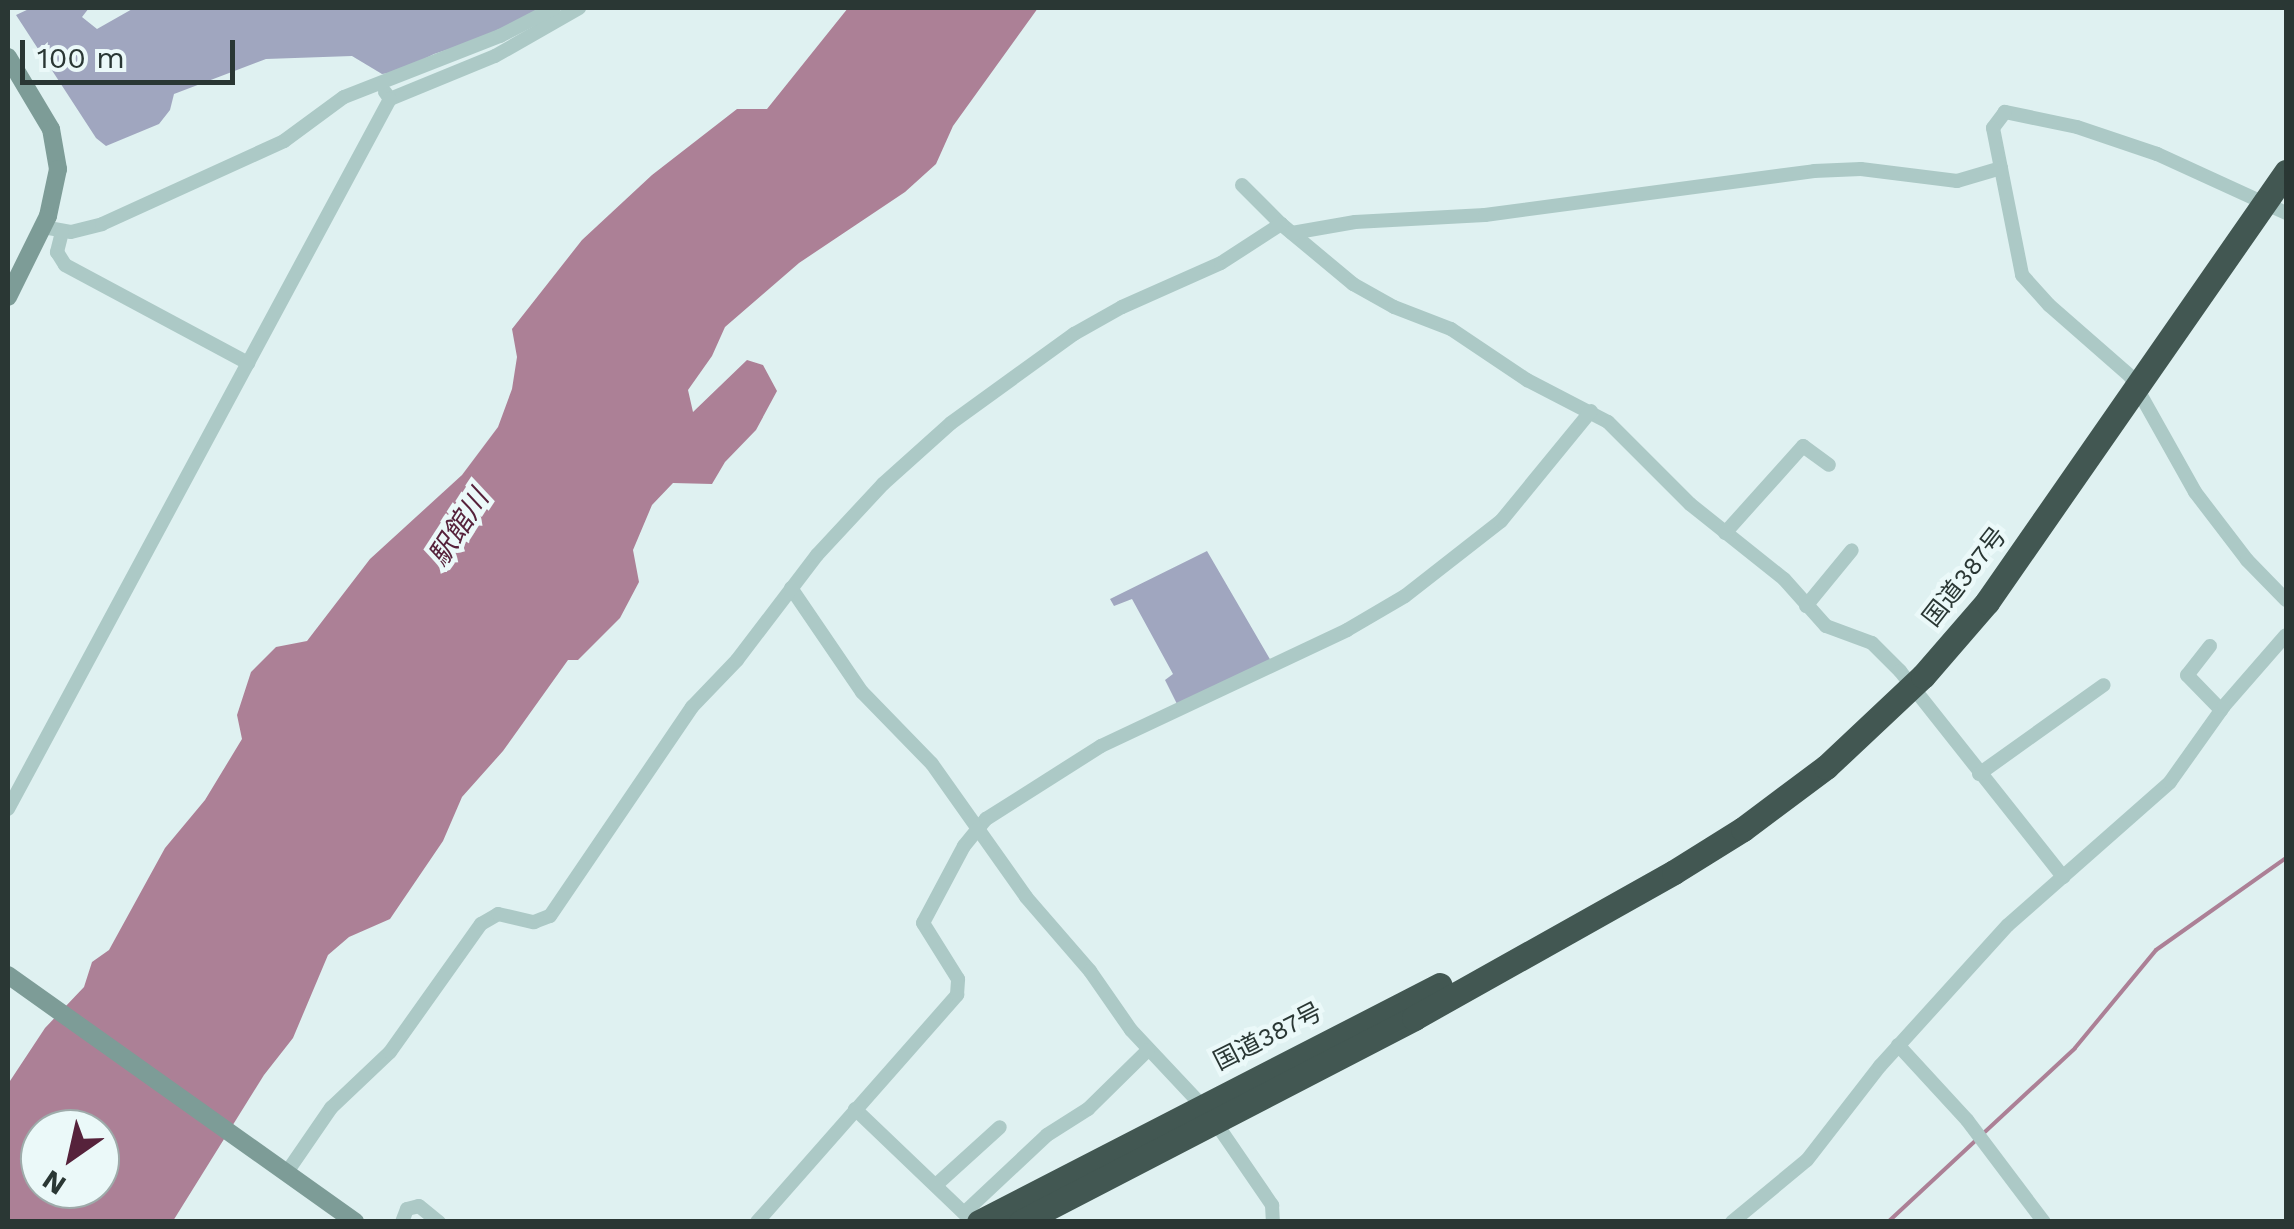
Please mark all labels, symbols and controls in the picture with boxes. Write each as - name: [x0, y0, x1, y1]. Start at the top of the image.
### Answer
- scale bar: [25, 20, 240, 82]
- text: 100 m: [37, 40, 125, 75]
- water label: 駅館川: [422, 484, 496, 572]
- street label: 国道387号: [1917, 521, 2013, 633]
- street label: 国道387号: [1209, 997, 1327, 1077]
- north arrow: [20, 1109, 120, 1209]
- text: N: [36, 1163, 72, 1202]

